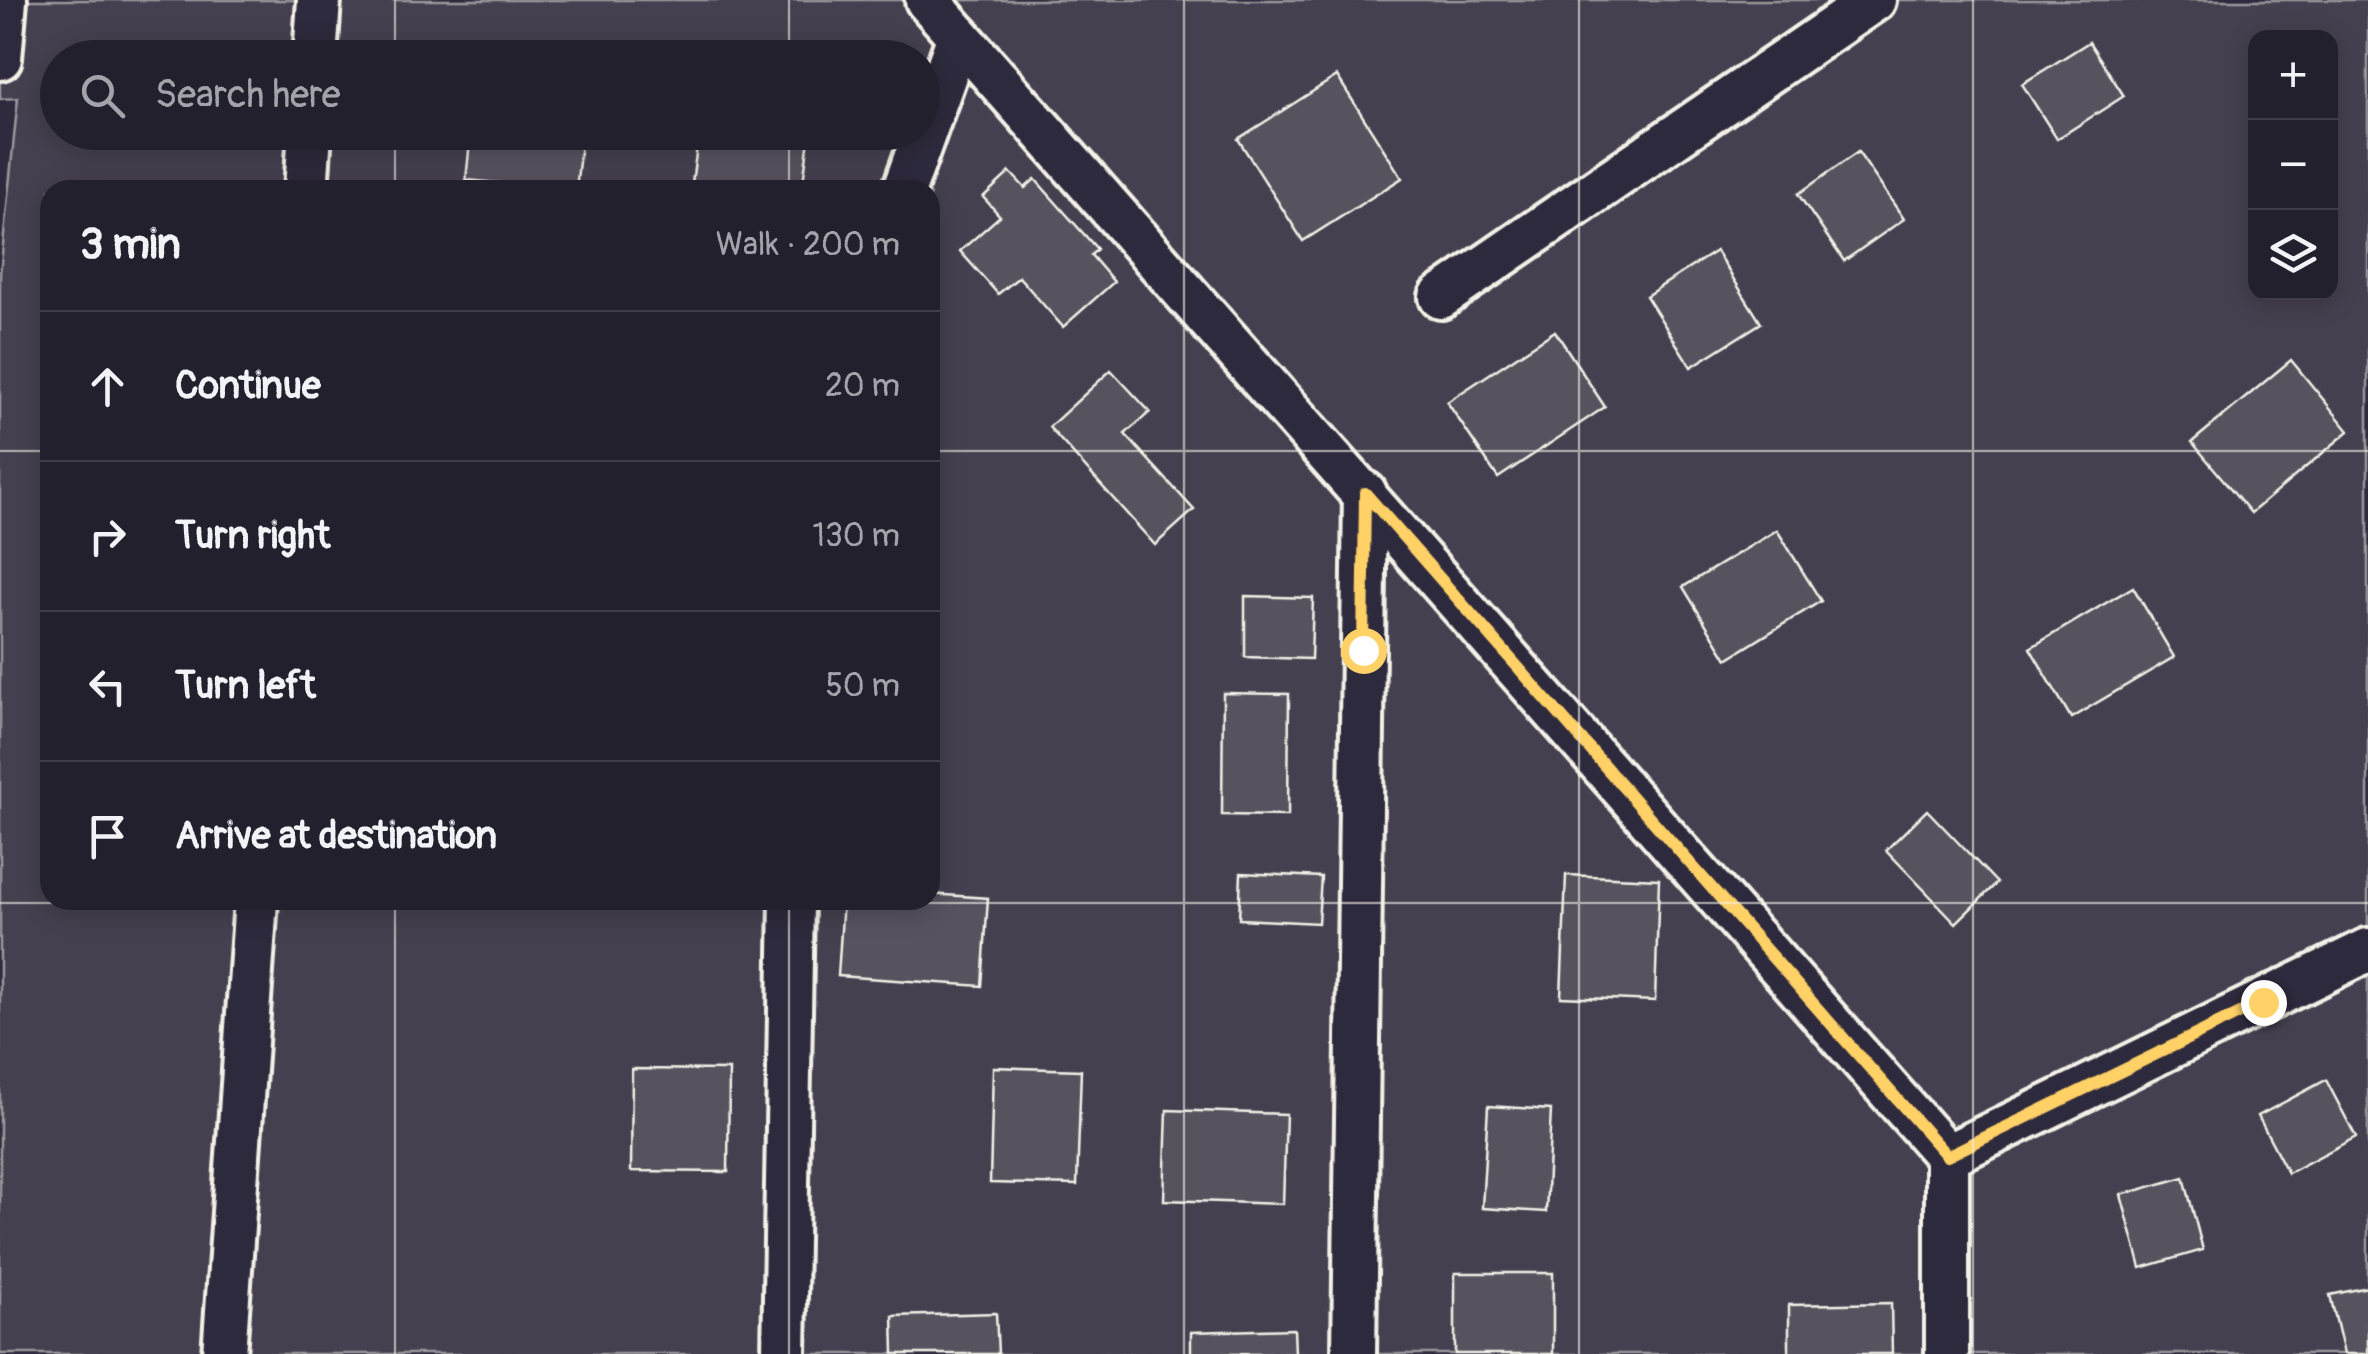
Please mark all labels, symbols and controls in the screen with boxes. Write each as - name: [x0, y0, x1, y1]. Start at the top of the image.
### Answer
- map controls: [2248, 30, 2338, 300]
- button: +: [2248, 30, 2338, 120]
- search box: [40, 40, 940, 150]
- icon: search: [75, 68, 130, 123]
- text: Search here: [155, 71, 341, 119]
- button: −: [2248, 120, 2338, 210]
- button: layers: [2248, 210, 2338, 300]
- text: 3 min: [80, 219, 181, 271]
- text: Walk · 200 m: [716, 225, 900, 265]
- icon: ahead: [80, 359, 135, 414]
- text: Continue: [175, 362, 321, 410]
- text: 20 m: [825, 366, 900, 406]
- icon: right: [80, 509, 135, 564]
- text: Turn right: [175, 512, 330, 560]
- text: 130 m: [812, 516, 900, 556]
- route start: [1341, 628, 1387, 674]
- icon: left: [80, 659, 135, 714]
- text: Turn left: [175, 662, 316, 710]
- text: 50 m: [825, 666, 900, 706]
- icon: arrive: [80, 809, 135, 864]
- text: Arrive at destination: [175, 812, 497, 860]
- route end: [2241, 980, 2287, 1026]

